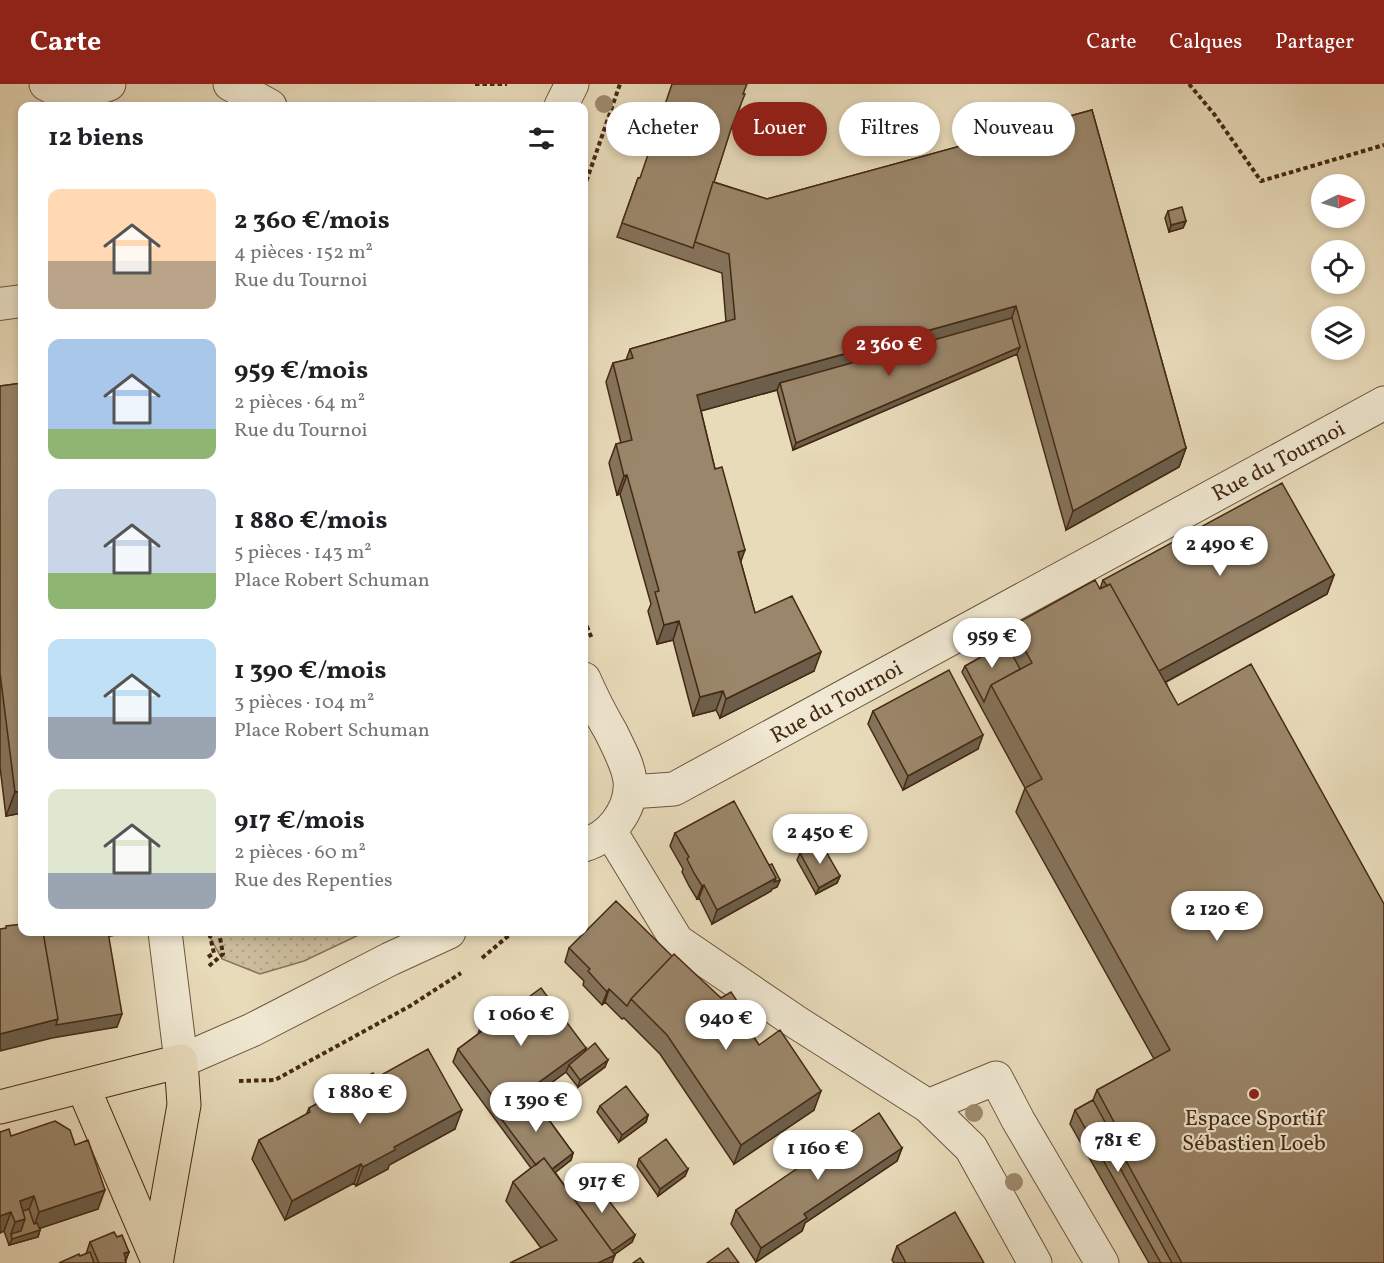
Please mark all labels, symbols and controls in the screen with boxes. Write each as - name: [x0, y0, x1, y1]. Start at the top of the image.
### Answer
- text: Carte: [30, 23, 101, 62]
- text: Carte: [1086, 28, 1137, 57]
- text: Calques: [1170, 28, 1242, 57]
- text: Partager: [1275, 28, 1354, 57]
- chip: Acheter: [606, 102, 720, 156]
- chip: Louer: [732, 102, 827, 156]
- chip: Filtres: [839, 102, 940, 156]
- chip: Nouveau: [952, 102, 1075, 156]
- text: 12 biens: [48, 120, 144, 156]
- icon: filters: [525, 122, 558, 155]
- north arrow: [1311, 174, 1365, 228]
- map controls: [1311, 174, 1365, 360]
- text: 2 360 €/mois: [234, 203, 390, 239]
- icon: home: [96, 213, 168, 285]
- text: 4 pièces · 152 m²: [234, 239, 373, 267]
- button: locate: [1311, 240, 1365, 294]
- text: Rue du Tournoi: [234, 267, 368, 295]
- button: layers: [1311, 306, 1365, 360]
- pin: 2 360 €: [834, 326, 944, 377]
- text: 2 360 €: [856, 331, 922, 359]
- text: 959 €/mois: [234, 353, 368, 389]
- icon: home: [96, 363, 168, 435]
- text: 2 pièces · 64 m²: [234, 389, 365, 417]
- street label: Rue du Tournoi: [1207, 414, 1351, 510]
- text: Rue du Tournoi: [234, 417, 368, 445]
- text: 1 880 €/mois: [234, 503, 387, 539]
- icon: home: [96, 513, 168, 585]
- pin: 2 490 €: [1165, 526, 1275, 577]
- text: 2 490 €: [1186, 531, 1254, 559]
- text: 5 pièces · 143 m²: [234, 539, 372, 567]
- text: Place Robert Schuman: [234, 567, 430, 595]
- pin: 959 €: [950, 618, 1034, 669]
- text: 959 €: [967, 623, 1017, 651]
- text: 1 390 €/mois: [234, 653, 387, 689]
- street label: Rue du Tournoi: [765, 654, 909, 752]
- icon: home: [96, 663, 168, 735]
- text: 3 pièces · 104 m²: [234, 689, 374, 717]
- text: Place Robert Schuman: [234, 717, 430, 745]
- text: 917 €/mois: [234, 803, 365, 839]
- icon: home: [96, 813, 168, 885]
- pin: 2 450 €: [765, 814, 875, 865]
- text: 2 450 €: [787, 819, 853, 847]
- text: 2 pièces · 60 m²: [234, 839, 366, 867]
- text: Rue des Repenties: [234, 867, 392, 895]
- pin: 2 120 €: [1162, 891, 1272, 942]
- text: 2 120 €: [1185, 896, 1249, 924]
- pin: 1 060 €: [466, 996, 576, 1047]
- pin: 940 €: [684, 1000, 768, 1051]
- text: 1 060 €: [488, 1001, 554, 1029]
- text: 940 €: [699, 1005, 753, 1033]
- pin: 1 880 €: [305, 1074, 415, 1125]
- text: 1 880 €: [328, 1079, 392, 1107]
- pin: 1 390 €: [481, 1082, 591, 1133]
- text: 1 390 €: [504, 1087, 568, 1115]
- marker: Espace Sportif Sébastien Loeb: [1247, 1087, 1261, 1101]
- place label: Espace Sportif Sébastien Loeb: [1182, 1104, 1326, 1160]
- pin: 781 €: [1076, 1122, 1160, 1173]
- text: 781 €: [1095, 1127, 1141, 1155]
- pin: 1 160 €: [763, 1130, 873, 1181]
- text: 1 160 €: [787, 1135, 849, 1163]
- pin: 917 €: [560, 1163, 644, 1214]
- text: 917 €: [578, 1168, 626, 1196]

